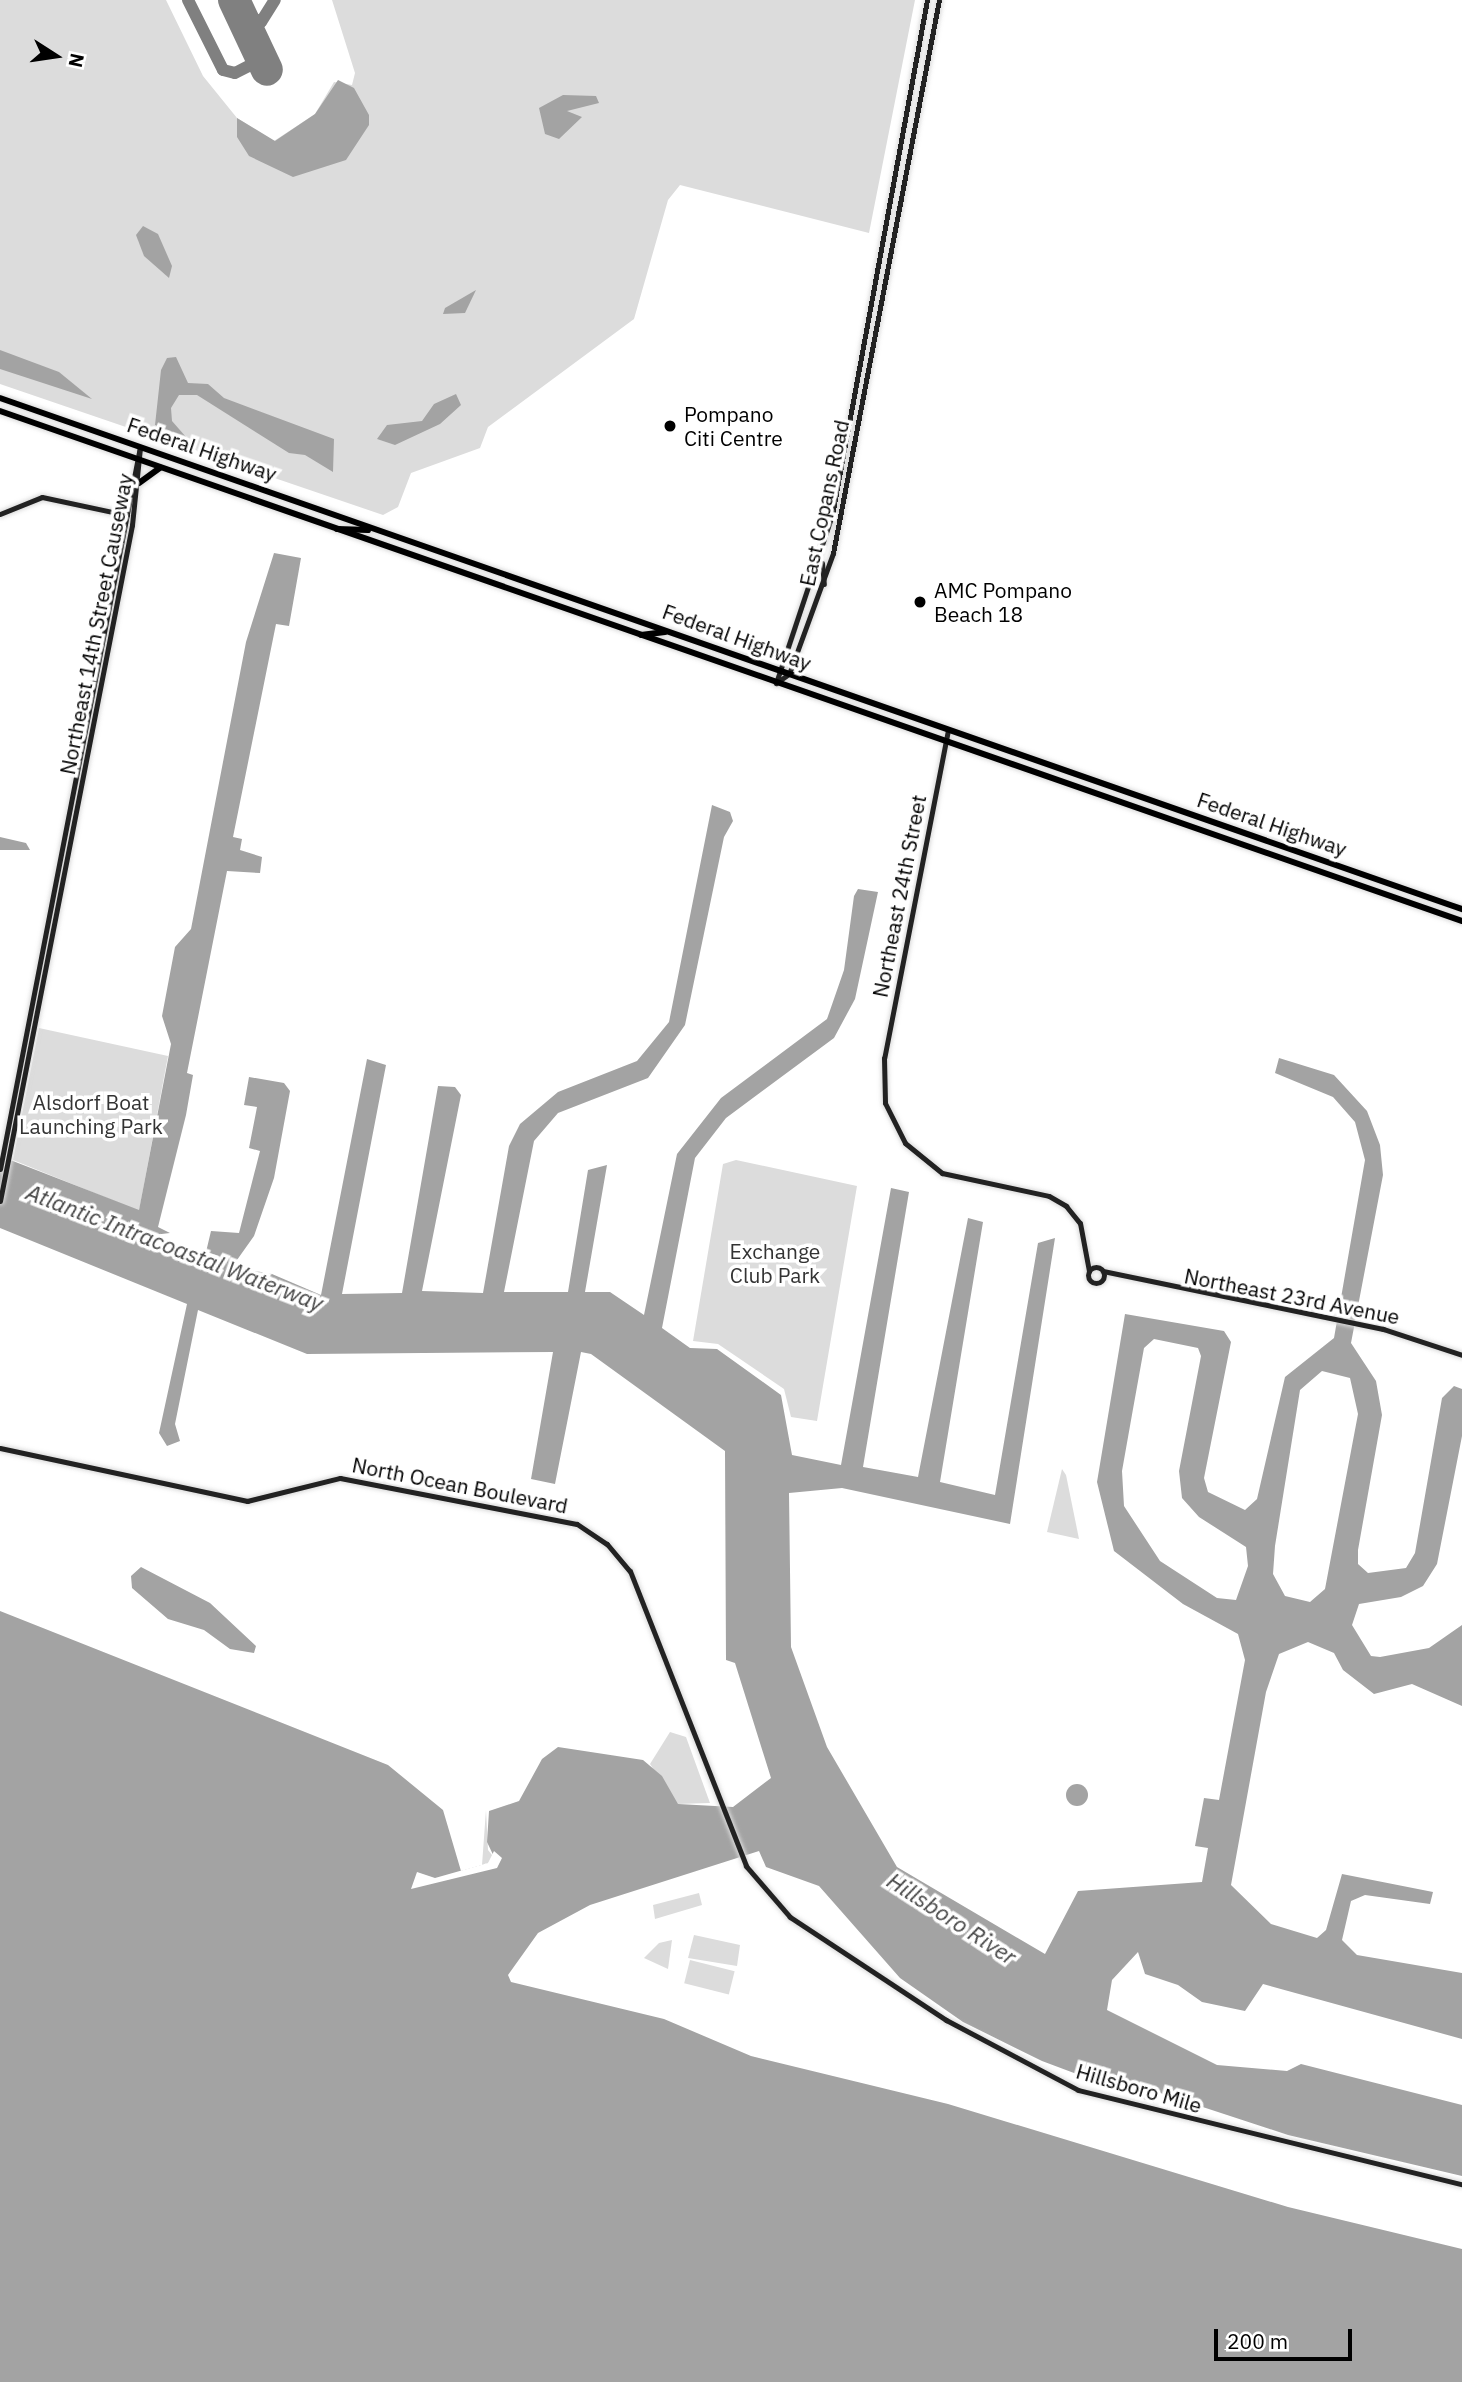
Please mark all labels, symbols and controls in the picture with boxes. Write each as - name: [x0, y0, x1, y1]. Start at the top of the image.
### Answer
- north arrow: [21, 21, 91, 91]
- text: N: [63, 51, 90, 70]
- place label: Pompano Citi Centre: [684, 401, 783, 451]
- street label: Federal Highway: [124, 412, 280, 486]
- marker: Pompano Citi Centre: [662, 418, 678, 434]
- street label: East Copans Road: [794, 418, 854, 588]
- street label: Northeast 14th Street Causeway: [54, 471, 138, 777]
- place label: AMC Pompano Beach 18: [934, 577, 1072, 627]
- marker: AMC Pompano Beach 18: [912, 594, 928, 610]
- street label: Federal Highway: [659, 598, 815, 676]
- street label: Federal Highway: [1194, 787, 1350, 861]
- street label: Northeast 24th Street: [867, 793, 931, 999]
- park label: Alsdorf Boat Launching Park: [19, 1089, 163, 1139]
- water label: Atlantic Intracoastal Waterway: [23, 1177, 327, 1317]
- park label: Exchange Club Park: [730, 1238, 820, 1288]
- street label: Northeast 23rd Avenue: [1182, 1263, 1402, 1329]
- street label: North Ocean Boulevard: [350, 1452, 570, 1518]
- water label: Hillsboro River: [882, 1866, 1022, 1970]
- street label: Hillsboro Mile: [1073, 2058, 1205, 2118]
- scale bar: [1217, 2316, 1355, 2360]
- text: 200 m: [1227, 2327, 1288, 2355]

